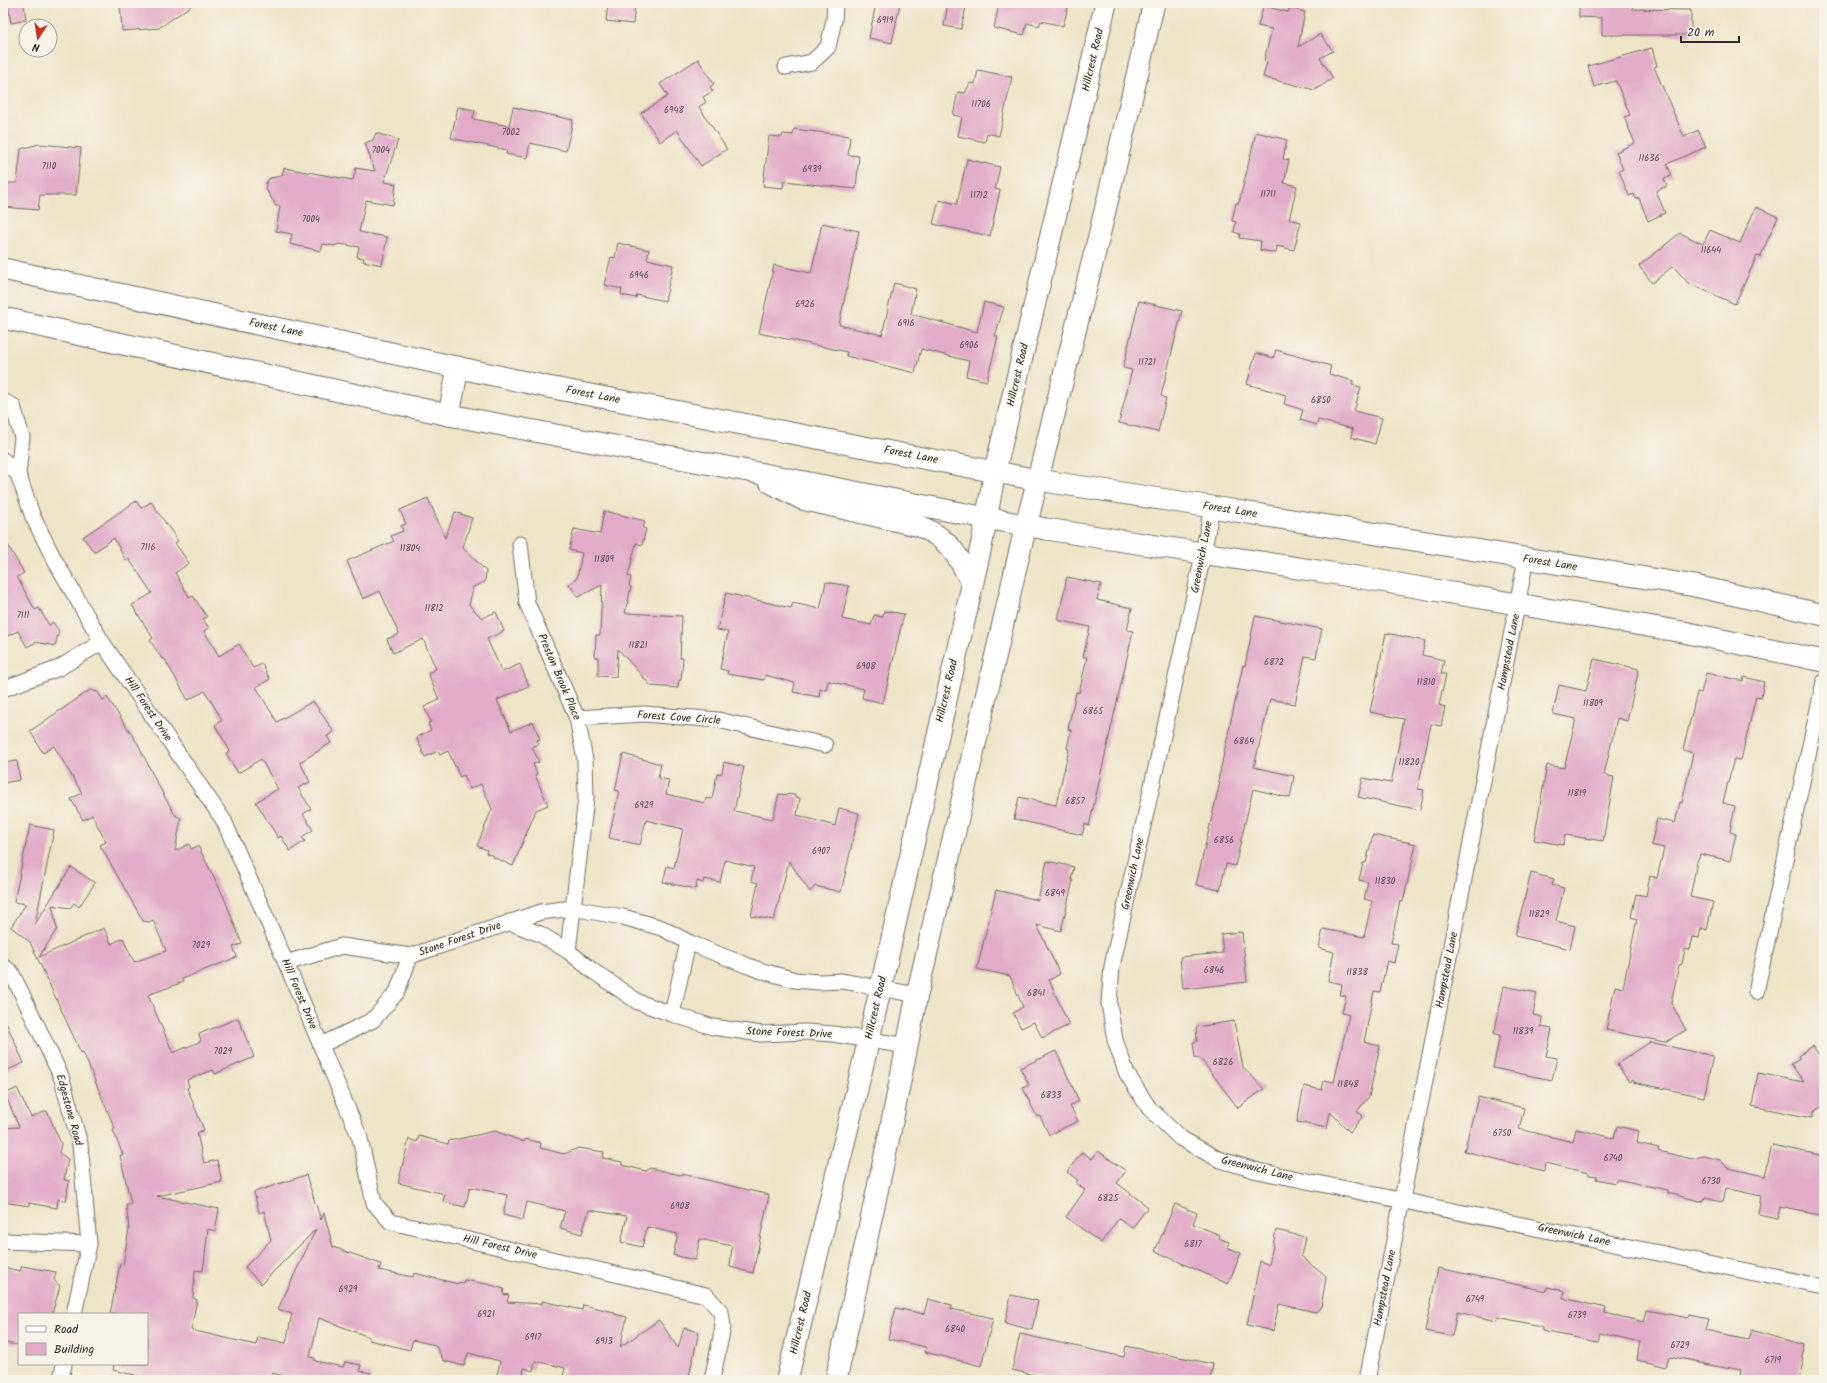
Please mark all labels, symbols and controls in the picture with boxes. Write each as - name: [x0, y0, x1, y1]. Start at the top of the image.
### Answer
- house number: 6919: [877, 13, 894, 28]
- north arrow: [18, 18, 58, 58]
- scale bar: [1681, 18, 1739, 44]
- text: 20 m: [1687, 23, 1715, 42]
- street label: Hillcrest Road: [1077, 26, 1109, 93]
- text: N: [31, 37, 41, 56]
- house number: 11706: [971, 97, 991, 112]
- house number: 6948: [664, 103, 684, 118]
- house number: 7002: [502, 125, 520, 140]
- house number: 7004: [372, 143, 390, 158]
- house number: 11636: [1639, 151, 1659, 166]
- house number: 7110: [42, 159, 57, 174]
- house number: 6939: [803, 162, 822, 177]
- house number: 11711: [1260, 187, 1276, 202]
- house number: 11712: [970, 188, 988, 203]
- house number: 7004: [302, 212, 320, 227]
- house number: 11644: [1701, 243, 1721, 258]
- house number: 6946: [629, 268, 649, 283]
- house number: 6926: [795, 297, 815, 312]
- street label: Forest Lane: [247, 314, 305, 342]
- house number: 6916: [897, 316, 915, 331]
- house number: 6906: [960, 338, 978, 353]
- street label: Hillcrest Road: [1002, 341, 1034, 408]
- house number: 11721: [1138, 355, 1156, 370]
- street label: Forest Lane: [564, 381, 622, 409]
- house number: 6850: [1311, 393, 1331, 408]
- street label: Forest Lane: [882, 441, 940, 469]
- street label: Forest Lane: [1202, 497, 1258, 523]
- street label: Greenwich Lane: [1186, 519, 1218, 595]
- house number: 7116: [141, 540, 155, 555]
- house number: 11804: [400, 541, 420, 556]
- street label: Forest Lane: [1522, 550, 1578, 576]
- house number: 11809: [594, 552, 615, 567]
- house number: 11812: [424, 601, 444, 616]
- house number: 7111: [17, 608, 29, 623]
- street label: Hampstead Lane: [1493, 612, 1525, 692]
- street label: Preston Brook Place: [533, 631, 585, 723]
- house number: 11821: [628, 638, 648, 653]
- house number: 6872: [1264, 655, 1284, 670]
- street label: Hillcrest Road: [931, 657, 963, 724]
- house number: 6908: [856, 659, 876, 674]
- street label: Hill Forest Drive: [119, 673, 177, 745]
- house number: 11810: [1417, 675, 1436, 690]
- house number: 11809: [1583, 696, 1604, 711]
- house number: 6865: [1083, 704, 1104, 719]
- street label: Forest Cove Circle: [637, 706, 721, 730]
- house number: 6864: [1234, 734, 1254, 749]
- house number: 11820: [1399, 755, 1420, 770]
- house number: 11819: [1568, 786, 1587, 801]
- house number: 6857: [1065, 794, 1086, 809]
- house number: 6929: [634, 798, 654, 813]
- house number: 6856: [1214, 833, 1234, 848]
- street label: Greenwich Lane: [1117, 836, 1149, 912]
- house number: 6907: [812, 844, 831, 859]
- house number: 11830: [1375, 874, 1396, 889]
- house number: 6849: [1045, 886, 1065, 901]
- house number: 11829: [1529, 907, 1550, 922]
- street label: Stone Forest Drive: [416, 916, 504, 961]
- street label: Hampstead Lane: [1431, 930, 1463, 1010]
- house number: 7029: [192, 938, 211, 953]
- street label: Hill Forest Drive: [276, 956, 322, 1032]
- house number: 6846: [1204, 963, 1224, 978]
- house number: 11838: [1346, 965, 1368, 980]
- street label: Hillcrest Road: [860, 974, 892, 1041]
- house number: 6841: [1027, 986, 1045, 1001]
- street label: Stone Forest Drive: [746, 1023, 832, 1043]
- house number: 11839: [1513, 1024, 1534, 1039]
- house number: 7029: [214, 1044, 233, 1059]
- house number: 6826: [1213, 1055, 1233, 1070]
- street label: Edgestone Road: [51, 1072, 87, 1148]
- house number: 11848: [1337, 1077, 1359, 1092]
- house number: 6833: [1041, 1088, 1061, 1103]
- house number: 6750: [1493, 1126, 1512, 1141]
- street label: Greenwich Lane: [1219, 1151, 1295, 1187]
- house number: 6740: [1604, 1151, 1623, 1166]
- house number: 6730: [1702, 1174, 1721, 1189]
- house number: 6825: [1098, 1191, 1119, 1206]
- house number: 6908: [670, 1199, 690, 1214]
- street label: Greenwich Lane: [1536, 1219, 1612, 1251]
- street label: Hill Forest Drive: [461, 1230, 539, 1264]
- house number: 6817: [1184, 1237, 1203, 1252]
- street label: Hampstead Lane: [1369, 1248, 1401, 1328]
- house number: 6929: [338, 1282, 358, 1297]
- street label: Hillcrest Road: [785, 1289, 817, 1356]
- house number: 6749: [1466, 1292, 1485, 1307]
- house number: 6921: [477, 1307, 495, 1322]
- house number: 6739: [1568, 1308, 1587, 1323]
- legend: [18, 1313, 148, 1365]
- text: Road: [54, 1320, 79, 1339]
- house number: 6840: [945, 1322, 965, 1337]
- house number: 6917: [525, 1330, 542, 1345]
- house number: 6913: [595, 1334, 613, 1349]
- house number: 6729: [1671, 1338, 1690, 1353]
- text: Building: [54, 1340, 94, 1359]
- house number: 6719: [1765, 1353, 1782, 1368]

